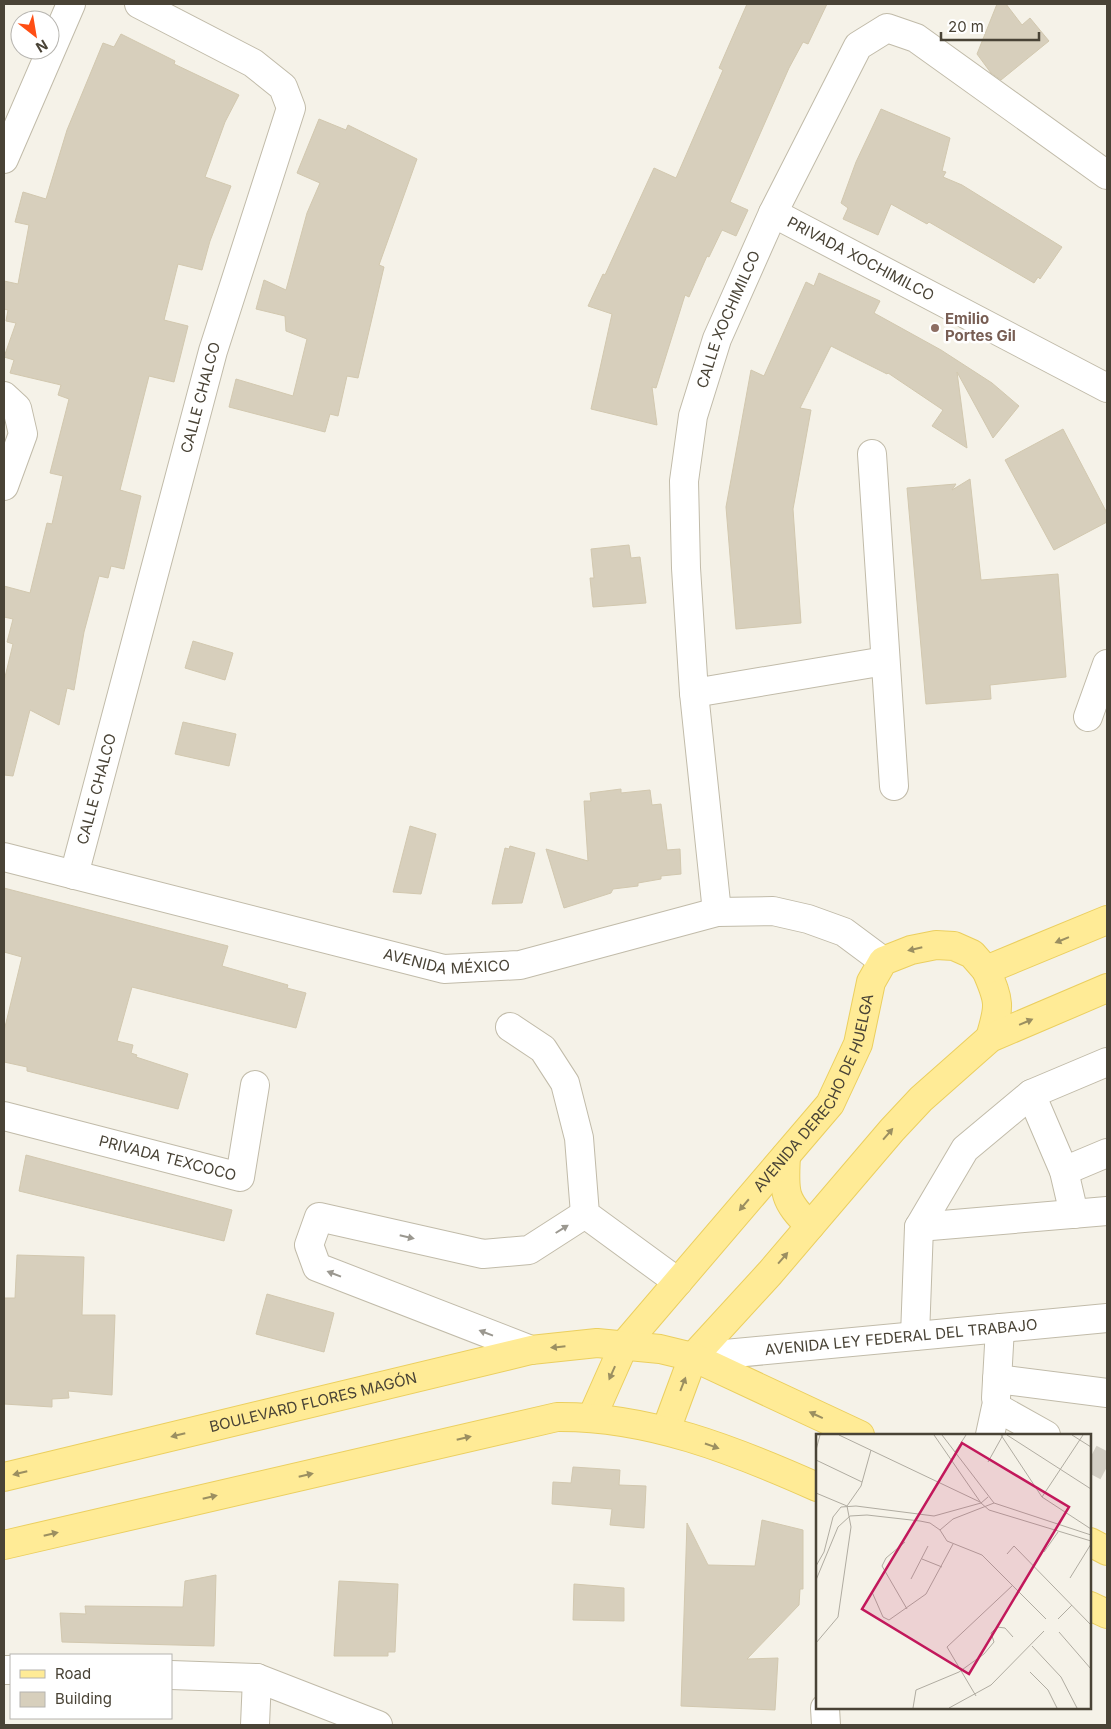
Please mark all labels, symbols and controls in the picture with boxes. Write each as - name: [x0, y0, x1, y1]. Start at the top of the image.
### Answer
- north arrow: [10, 10, 60, 60]
- scale bar: [941, 10, 1038, 42]
- text: 20 m: [948, 17, 984, 36]
- text: N: [33, 37, 51, 57]
- street label: PRIVADA XOCHIMILCO: [784, 212, 938, 305]
- street label: CALLE XOCHIMILCO: [692, 248, 764, 390]
- place label: Emilio Portes Gil: [945, 309, 1016, 345]
- marker: Emilio Portes Gil: [929, 322, 941, 334]
- street label: CALLE CHALCO: [176, 339, 224, 455]
- street label: CALLE CHALCO: [73, 731, 120, 846]
- one-way arrow: [1055, 936, 1070, 944]
- street label: AVENIDA MÉXICO: [382, 944, 510, 978]
- one-way arrow: [908, 945, 923, 953]
- street label: AVENIDA DERECHO DE HUELGA: [749, 992, 877, 1196]
- one-way arrow: [1019, 1018, 1033, 1026]
- one-way arrow: [882, 1129, 894, 1141]
- street label: PRIVADA TEXCOCO: [97, 1131, 238, 1185]
- one-way arrow: [739, 1198, 750, 1211]
- one-way arrow: [555, 1224, 568, 1234]
- one-way arrow: [400, 1233, 415, 1241]
- one-way arrow: [777, 1252, 788, 1264]
- one-way arrow: [326, 1270, 341, 1278]
- street label: AVENIDA LEY FEDERAL DEL TRABAJO: [764, 1315, 1038, 1359]
- one-way arrow: [479, 1328, 493, 1336]
- one-way arrow: [550, 1343, 566, 1351]
- one-way arrow: [607, 1366, 615, 1380]
- street label: BOULEVARD FLORES MAGÓN: [207, 1368, 419, 1436]
- one-way arrow: [679, 1376, 687, 1391]
- one-way arrow: [809, 1410, 823, 1418]
- one-way arrow: [171, 1431, 186, 1439]
- one-way arrow: [457, 1434, 472, 1442]
- inset map: [816, 1434, 1091, 1709]
- one-way arrow: [705, 1442, 720, 1450]
- one-way arrow: [13, 1469, 28, 1477]
- one-way arrow: [298, 1471, 313, 1479]
- one-way arrow: [202, 1493, 217, 1501]
- one-way arrow: [44, 1530, 59, 1538]
- legend: [10, 1654, 172, 1719]
- text: Road: [55, 1664, 91, 1683]
- text: Building: [55, 1689, 112, 1708]

